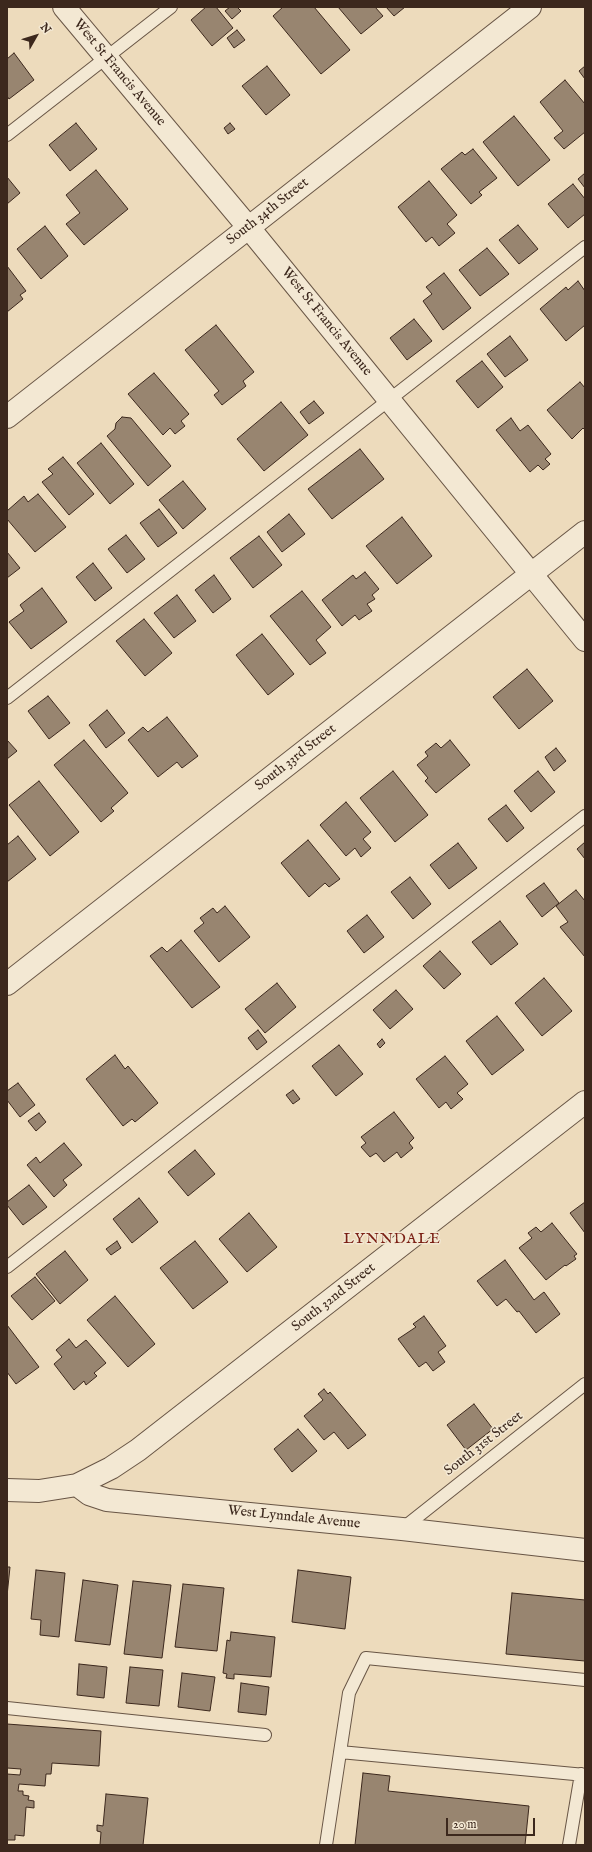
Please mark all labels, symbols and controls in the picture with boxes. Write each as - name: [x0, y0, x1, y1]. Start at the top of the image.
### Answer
- north arrow: [16, 16, 56, 56]
- street label: West St Francis Avenue: [69, 16, 169, 130]
- text: N: [37, 20, 54, 37]
- street label: South 34th Street: [224, 175, 312, 249]
- street label: West St Francis Avenue: [277, 264, 375, 380]
- street label: South 33rd Street: [252, 721, 340, 795]
- district label: LYNNDALE: [343, 1231, 441, 1249]
- street label: South 32nd Street: [289, 1260, 379, 1336]
- street label: South 31st Street: [441, 1408, 527, 1480]
- street label: West Lynndale Avenue: [227, 1503, 361, 1533]
- scale bar: [448, 1810, 537, 1836]
- text: 20 m: [453, 1817, 476, 1832]

